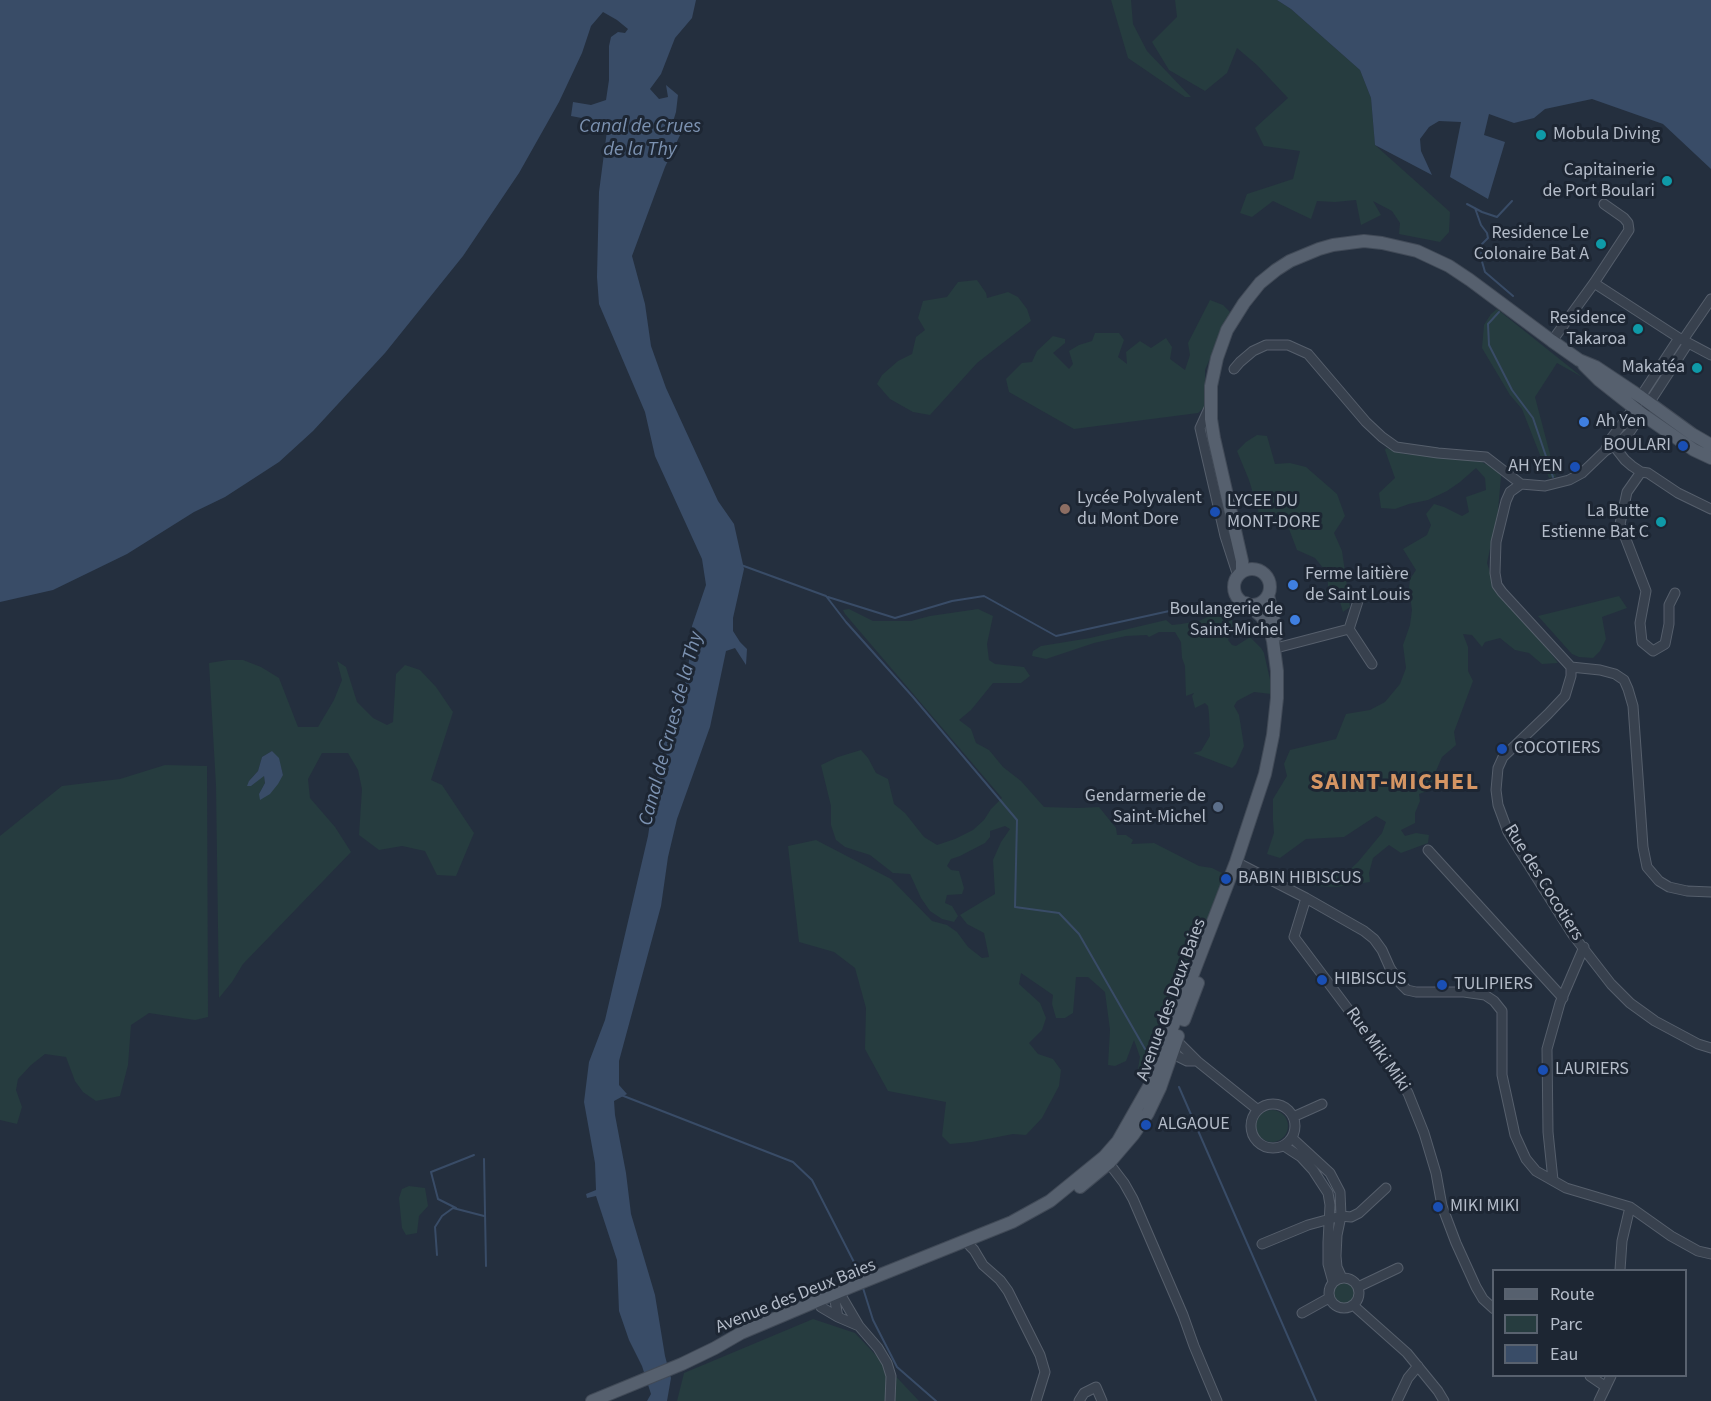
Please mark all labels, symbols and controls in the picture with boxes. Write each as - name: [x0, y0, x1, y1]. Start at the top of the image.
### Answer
- water label: Canal de Crues de la Thy: [579, 116, 701, 163]
- place label: Mobula Diving: [1553, 124, 1660, 146]
- marker: Mobula Diving: [1534, 128, 1548, 142]
- place label: Capitainerie de Port Boulari: [1543, 160, 1655, 202]
- marker: Capitainerie de Port Boulari: [1660, 174, 1674, 188]
- place label: Residence Le Colonaire Bat A: [1474, 223, 1589, 266]
- marker: Residence Le Colonaire Bat A: [1594, 237, 1608, 251]
- place label: Residence Takaroa: [1550, 308, 1626, 350]
- marker: Residence Takaroa: [1631, 322, 1645, 336]
- place label: Makatéa: [1622, 357, 1685, 379]
- marker: Makatéa: [1690, 361, 1704, 375]
- place label: Ah Yen: [1596, 411, 1646, 433]
- marker: Ah Yen: [1577, 415, 1591, 429]
- place label: BOULARI: [1603, 435, 1671, 457]
- marker: BOULARI: [1676, 439, 1690, 453]
- place label: AH YEN: [1508, 456, 1563, 478]
- marker: AH YEN: [1568, 460, 1582, 474]
- place label: Lycée Polyvalent du Mont Dore: [1077, 488, 1202, 530]
- place label: LYCEE DU MONT-DORE: [1227, 491, 1320, 534]
- place label: La Butte Estienne Bat C: [1541, 501, 1649, 544]
- marker: Lycée Polyvalent du Mont Dore: [1058, 502, 1072, 516]
- marker: LYCEE DU MONT-DORE: [1208, 505, 1222, 519]
- marker: La Butte Estienne Bat C: [1654, 515, 1668, 529]
- place label: Ferme laitière de Saint Louis: [1305, 564, 1410, 606]
- marker: Ferme laitière de Saint Louis: [1286, 578, 1300, 592]
- place label: Boulangerie de Saint-Michel: [1169, 599, 1283, 642]
- marker: Boulangerie de Saint-Michel: [1288, 613, 1302, 627]
- water label: Canal de Crues de la Thy: [635, 629, 709, 829]
- place label: COCOTIERS: [1514, 738, 1600, 760]
- marker: COCOTIERS: [1495, 742, 1509, 756]
- district label: SAINT-MICHEL: [1310, 770, 1480, 798]
- place label: Gendarmerie de Saint-Michel: [1085, 786, 1206, 828]
- marker: Gendarmerie de Saint-Michel: [1211, 800, 1225, 814]
- street label: Rue des Cocotiers: [1499, 821, 1587, 945]
- place label: BABIN HIBISCUS: [1238, 868, 1361, 890]
- marker: BABIN HIBISCUS: [1219, 872, 1233, 886]
- street label: Avenue des Deux Baies: [1133, 916, 1211, 1084]
- place label: HIBISCUS: [1334, 969, 1406, 991]
- marker: HIBISCUS: [1315, 973, 1329, 987]
- place label: TULIPIERS: [1454, 974, 1533, 996]
- marker: TULIPIERS: [1435, 978, 1449, 992]
- street label: Rue Miki Miki: [1340, 1004, 1414, 1096]
- place label: LAURIERS: [1555, 1059, 1629, 1081]
- marker: LAURIERS: [1536, 1063, 1550, 1077]
- place label: ALGAOUE: [1158, 1114, 1230, 1136]
- marker: ALGAOUE: [1139, 1118, 1153, 1132]
- place label: MIKI MIKI: [1450, 1196, 1520, 1218]
- marker: MIKI MIKI: [1431, 1200, 1445, 1214]
- street label: Avenue des Deux Baies: [713, 1255, 879, 1339]
- legend: [1492, 1269, 1687, 1377]
- text: Route: [1550, 1282, 1594, 1307]
- text: Parc: [1550, 1312, 1583, 1337]
- text: Eau: [1550, 1342, 1578, 1367]

